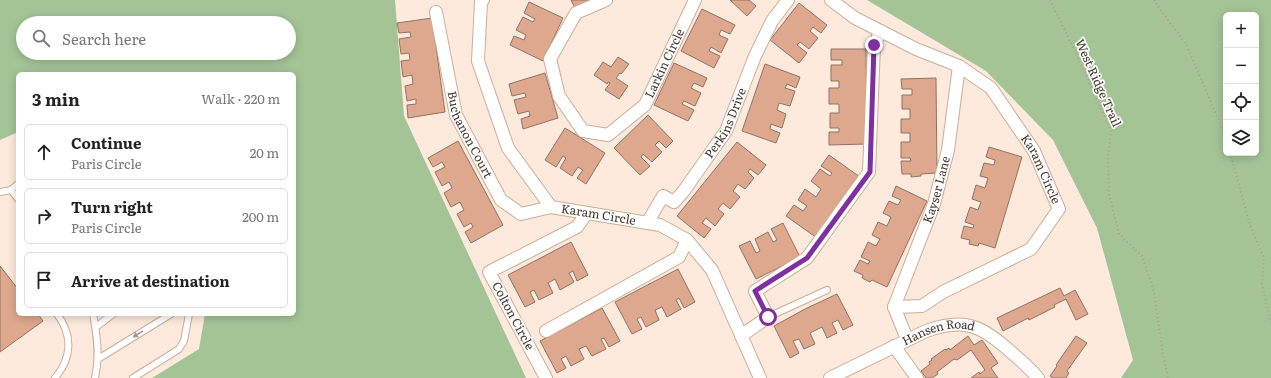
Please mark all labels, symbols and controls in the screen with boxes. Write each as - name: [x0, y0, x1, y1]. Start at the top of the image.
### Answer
- map controls: [1223, 12, 1259, 156]
- button: +: [1223, 12, 1259, 48]
- search box: [16, 16, 296, 60]
- street label: Larkin Circle: [640, 25, 688, 101]
- icon: search: [30, 27, 52, 49]
- text: Search here: [62, 27, 146, 50]
- route end: [865, 36, 883, 54]
- street label: West Ridge Trail: [1071, 36, 1126, 129]
- button: −: [1223, 48, 1259, 84]
- button: locate: [1223, 84, 1259, 120]
- street label: Perkins Drive: [700, 85, 750, 161]
- text: 3 min: [32, 86, 80, 111]
- text: Walk · 220 m: [201, 89, 280, 108]
- street label: Buchanon Court: [444, 89, 498, 181]
- button: layers: [1223, 120, 1259, 156]
- street label: Karam Circle: [1017, 130, 1066, 206]
- text: Continue: [71, 131, 141, 154]
- icon: ahead: [33, 141, 55, 163]
- text: 20 m: [250, 143, 279, 162]
- text: Paris Circle: [71, 154, 141, 173]
- street label: Kayser Lane: [917, 154, 954, 226]
- text: Turn right: [71, 195, 153, 218]
- street label: Karam Circle: [560, 199, 637, 229]
- icon: right: [33, 205, 55, 227]
- text: 200 m: [242, 207, 279, 226]
- text: Paris Circle: [71, 218, 141, 237]
- icon: arrive: [33, 269, 55, 291]
- text: Arrive at destination: [71, 269, 230, 292]
- street label: Colton Circle: [488, 278, 539, 353]
- route start: [759, 308, 777, 326]
- street label: Hansen Road: [899, 314, 978, 349]
- one-way arrow: [133, 330, 143, 338]

